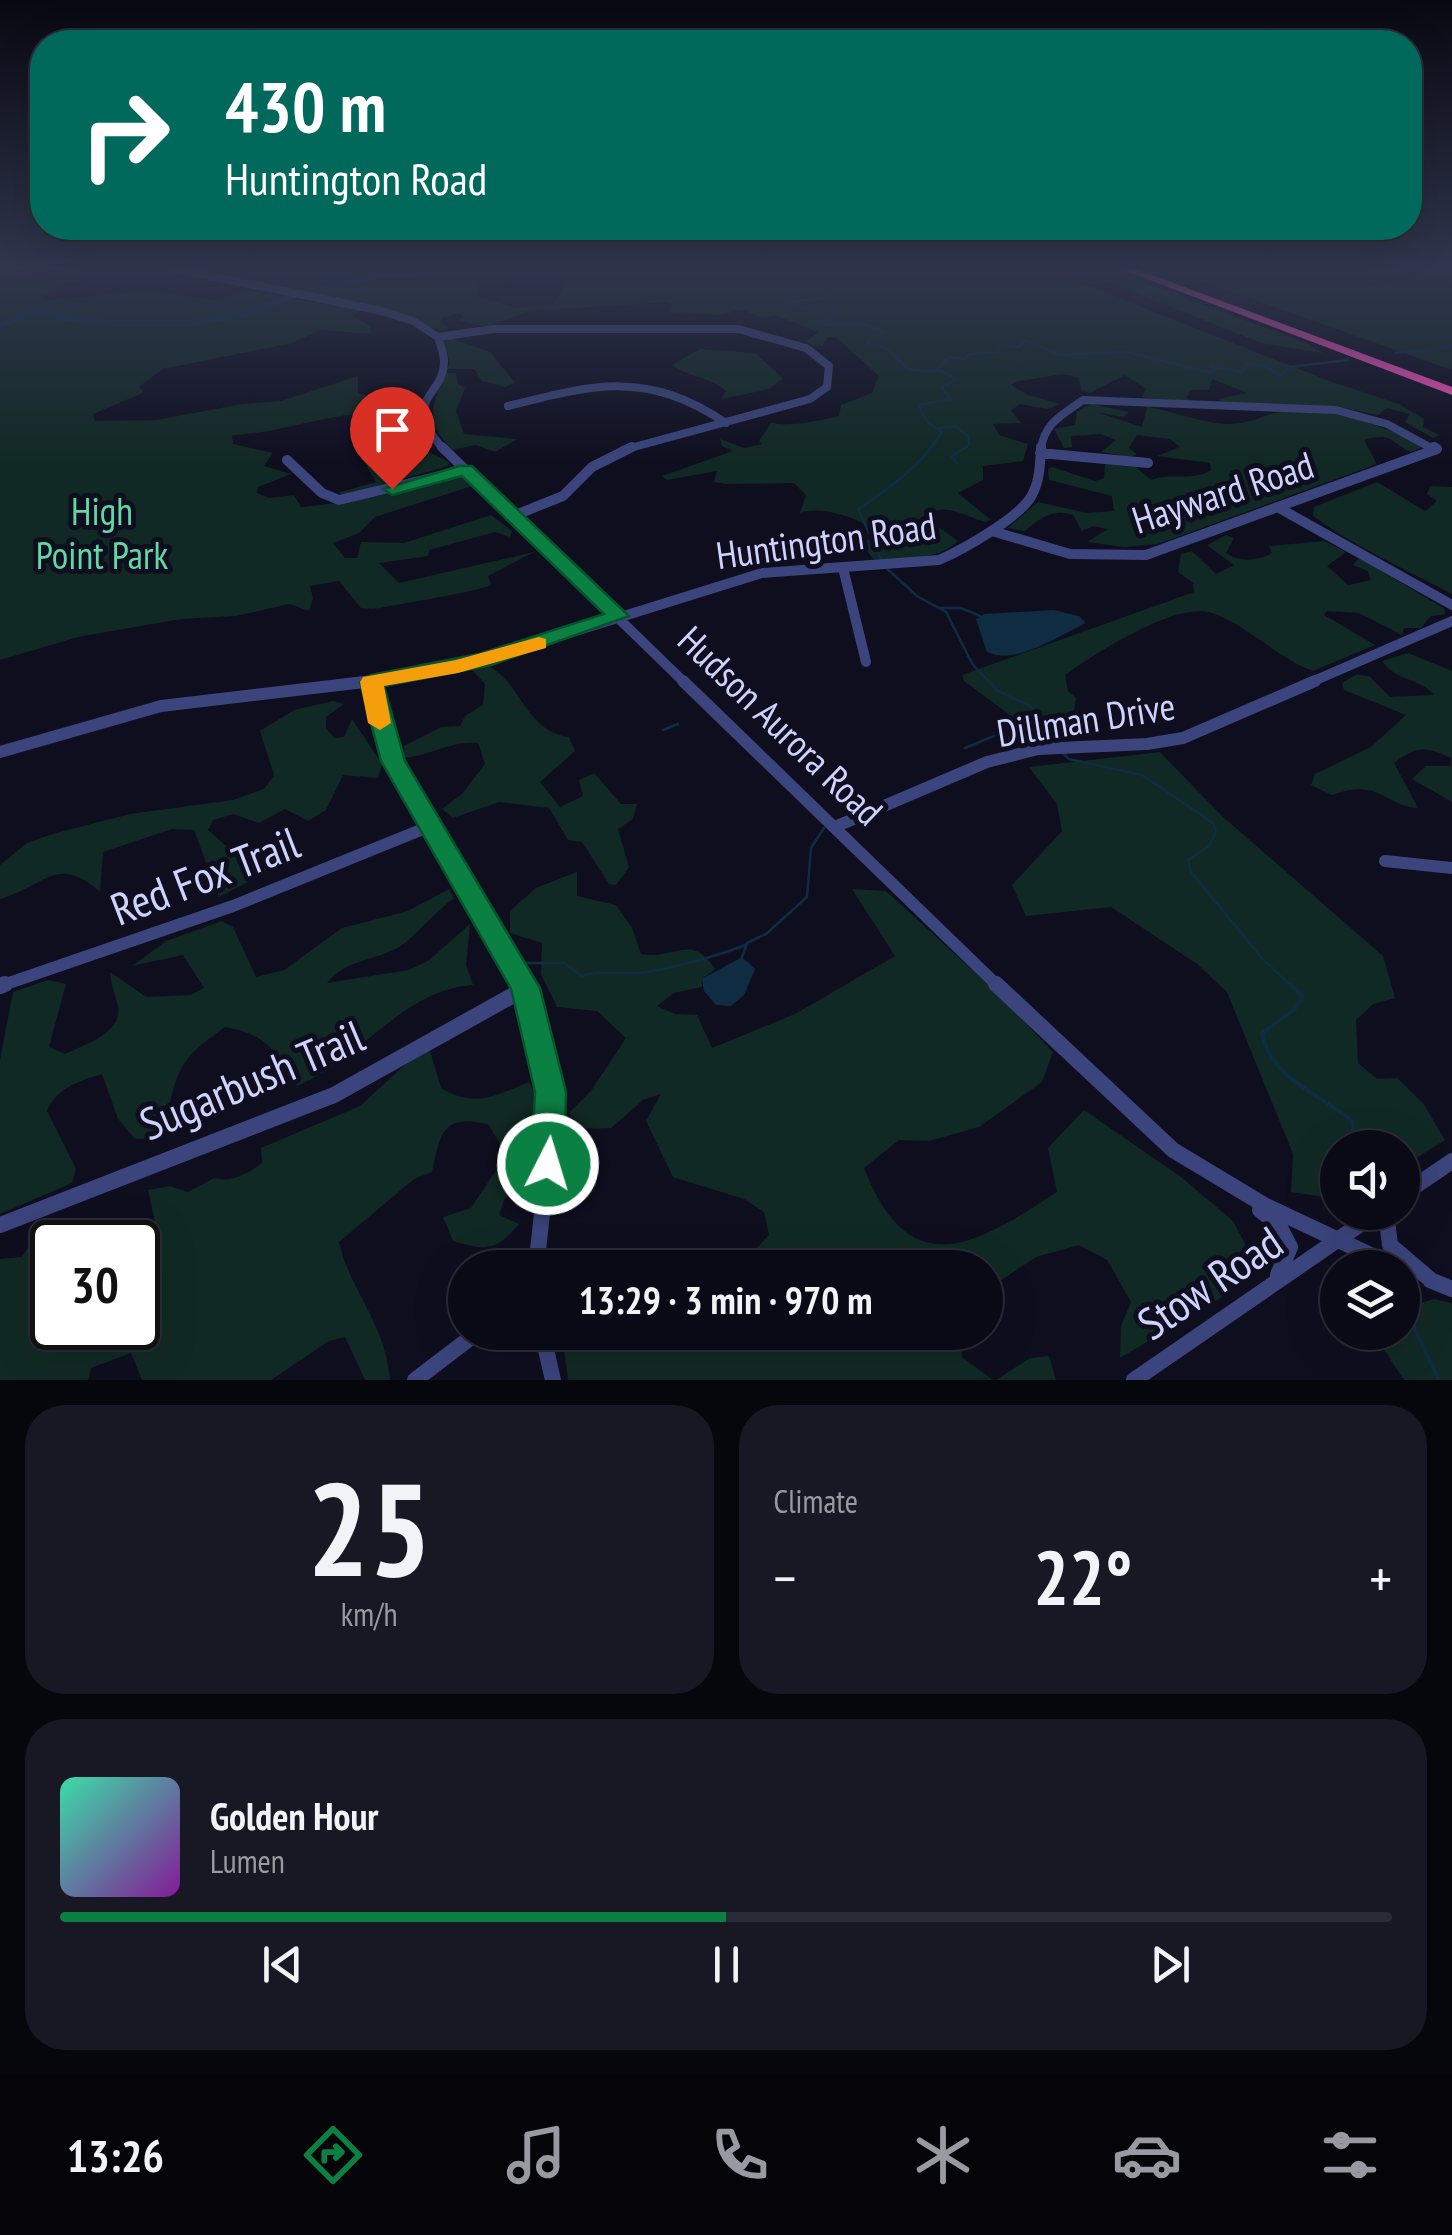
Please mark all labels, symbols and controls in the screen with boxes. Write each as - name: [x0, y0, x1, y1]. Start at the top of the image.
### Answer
- text: 430 m: [225, 61, 386, 151]
- icon: right: [60, 70, 190, 200]
- text: Huntington Road: [225, 149, 487, 207]
- pin: [350, 387, 435, 490]
- icon: arrive: [365, 402, 420, 457]
- street label: Hayward Road: [1126, 439, 1319, 544]
- park label: High Point Park: [36, 486, 168, 579]
- street label: Huntington Road: [713, 500, 939, 579]
- street label: Hudson Aurora Road: [668, 615, 894, 835]
- street label: Dillman Drive: [993, 680, 1178, 757]
- street label: Red Fox Trail: [102, 812, 308, 937]
- street label: Sugarbush Trail: [131, 1006, 373, 1152]
- position arrow: [496, 1112, 600, 1216]
- map controls: [1320, 1130, 1420, 1350]
- button: sound: [1320, 1130, 1420, 1230]
- street label: Stow Road: [1126, 1213, 1293, 1352]
- speed limit sign: 30: [30, 1220, 160, 1350]
- button: layers: [1320, 1250, 1420, 1350]
- text: 13:29 · 3 min · 970 m: [579, 1275, 872, 1324]
- text: 25: [307, 1444, 431, 1612]
- text: Climate: [774, 1480, 858, 1522]
- text: 22°: [1033, 1529, 1132, 1626]
- text: −: [774, 1542, 796, 1613]
- text: +: [1369, 1542, 1392, 1613]
- text: km/h: [341, 1593, 398, 1635]
- text: Golden Hour: [210, 1791, 379, 1840]
- text: Lumen: [210, 1840, 285, 1882]
- icon: previous: [255, 1937, 310, 1992]
- icon: pause: [699, 1937, 754, 1992]
- icon: next: [1143, 1937, 1198, 1992]
- icon: directions: [298, 2120, 368, 2190]
- icon: music: [501, 2120, 571, 2190]
- icon: phone: [705, 2120, 775, 2190]
- icon: climate: [908, 2120, 978, 2190]
- icon: car: [1112, 2120, 1182, 2190]
- icon: filters: [1315, 2120, 1385, 2190]
- text: 13:26: [67, 2126, 164, 2184]

